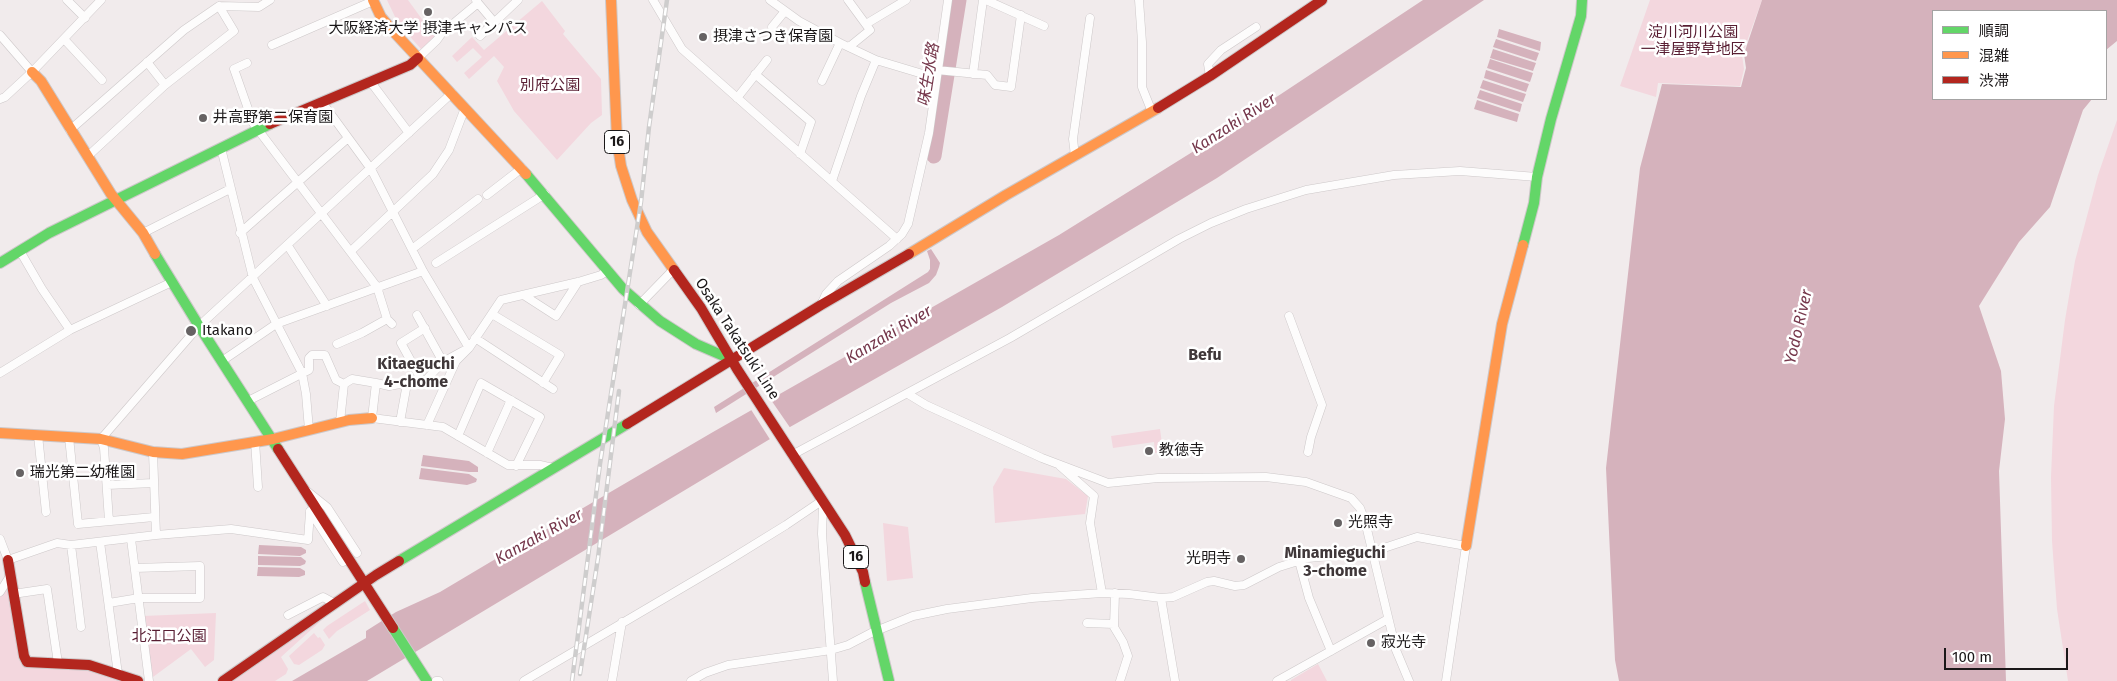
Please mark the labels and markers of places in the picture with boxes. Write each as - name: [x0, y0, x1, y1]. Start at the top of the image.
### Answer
- marker: 大阪経済大学 摂津キャンパス: [422, 6, 434, 18]
- place label: 大阪経済大学 摂津キャンパス: [329, 20, 527, 38]
- place label: 摂津さつき保育園: [713, 28, 833, 46]
- marker: 摂津さつき保育園: [697, 31, 709, 43]
- place label: 井高野第二保育園: [213, 109, 333, 127]
- marker: 井高野第二保育園: [197, 112, 209, 124]
- place label: Itakano: [202, 322, 253, 340]
- marker: Itakano: [184, 324, 198, 338]
- place label: 教徳寺: [1159, 442, 1204, 460]
- marker: 教徳寺: [1143, 445, 1155, 457]
- place label: 瑞光第二幼稚園: [30, 464, 135, 482]
- marker: 瑞光第二幼稚園: [14, 467, 26, 479]
- place label: 光照寺: [1348, 514, 1393, 532]
- marker: 光照寺: [1332, 517, 1344, 529]
- place label: 光明寺: [1186, 550, 1231, 568]
- marker: 光明寺: [1235, 553, 1247, 565]
- place label: 寂光寺: [1381, 634, 1426, 652]
- marker: 寂光寺: [1365, 637, 1377, 649]

